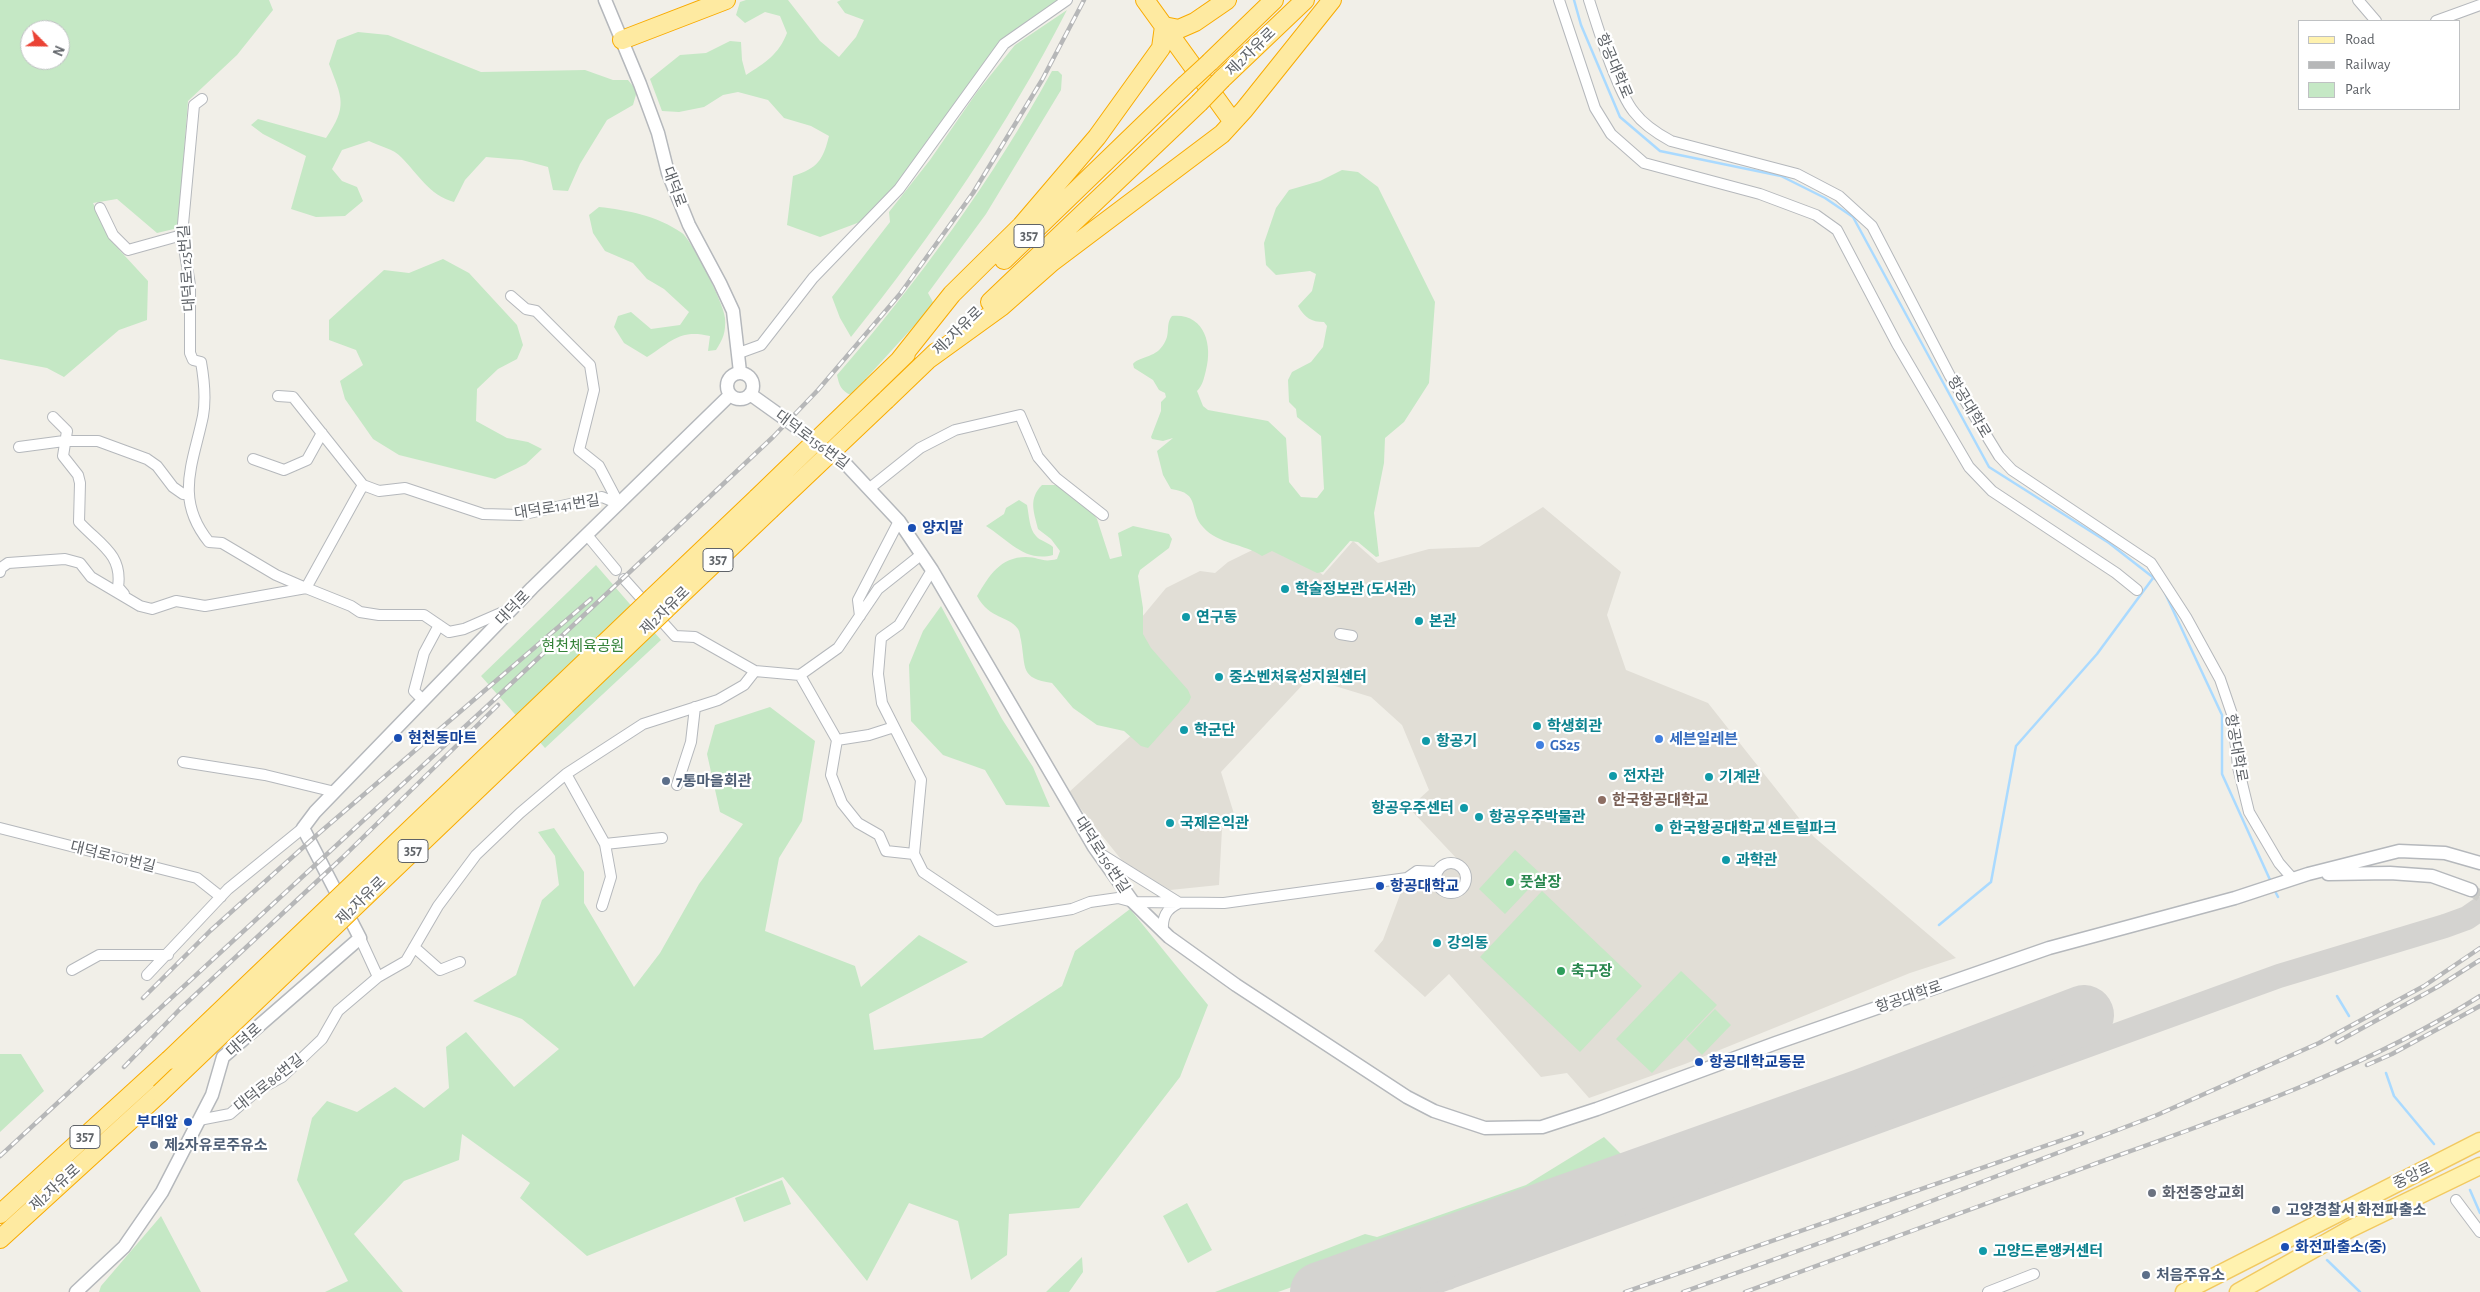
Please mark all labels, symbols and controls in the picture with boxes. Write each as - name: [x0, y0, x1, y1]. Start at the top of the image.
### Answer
- north arrow: [20, 20, 70, 70]
- legend: [2298, 20, 2460, 110]
- street label: 제2자유로: [1222, 24, 1280, 80]
- street label: 항공대학로: [1592, 31, 1636, 101]
- text: Road: [2345, 32, 2375, 47]
- text: N: [50, 43, 66, 58]
- text: Railway: [2345, 57, 2390, 72]
- text: Park: [2345, 82, 2371, 97]
- street label: 대덕로: [658, 164, 690, 210]
- street label: 대덕로125번길: [175, 224, 199, 312]
- road number: 357: [1014, 225, 1044, 248]
- street label: 제2자유로: [929, 303, 987, 359]
- street label: 항공대학로: [1944, 373, 1994, 441]
- street label: 대덕로156번길: [772, 406, 852, 474]
- street label: 대덕로141번길: [513, 491, 601, 523]
- place label: 양지말: [922, 519, 963, 537]
- marker: 양지말: [906, 522, 918, 534]
- road number: 357: [703, 548, 733, 572]
- place label: 학술정보관 (도서관): [1295, 580, 1417, 598]
- street label: 제2자유로: [636, 583, 694, 639]
- marker: 학술정보관 (도서관): [1279, 583, 1291, 595]
- street label: 대덕로: [492, 587, 534, 629]
- place label: 연구동: [1196, 608, 1237, 626]
- marker: 연구동: [1180, 611, 1192, 623]
- place label: 본관: [1429, 612, 1457, 630]
- marker: 본관: [1413, 615, 1425, 627]
- park label: 현천체육공원: [542, 637, 624, 655]
- place label: 중소벤처육성지원센터: [1229, 668, 1367, 686]
- marker: 중소벤처육성지원센터: [1213, 671, 1225, 683]
- street label: 항공대학로: [2221, 712, 2251, 784]
- place label: 학생회관: [1547, 717, 1602, 735]
- marker: 학생회관: [1531, 720, 1543, 732]
- place label: 학군단: [1194, 721, 1235, 739]
- marker: 학군단: [1178, 724, 1190, 736]
- place label: 현천동마트: [408, 729, 477, 747]
- place label: 세븐일레븐: [1669, 730, 1738, 748]
- marker: 현천동마트: [392, 732, 404, 744]
- place label: 항공기: [1436, 732, 1477, 750]
- marker: 세븐일레븐: [1653, 733, 1665, 745]
- marker: 항공기: [1420, 735, 1432, 747]
- place label: GS25: [1550, 736, 1580, 754]
- marker: GS25: [1534, 739, 1546, 751]
- place label: 전자관: [1623, 767, 1664, 785]
- place label: 기계관: [1719, 768, 1760, 786]
- marker: 전자관: [1607, 770, 1619, 782]
- marker: 기계관: [1703, 771, 1715, 783]
- place label: 7통마을회관: [676, 772, 751, 790]
- marker: 7통마을회관: [660, 775, 672, 787]
- place label: 한국항공대학교: [1612, 791, 1709, 809]
- marker: 한국항공대학교: [1596, 794, 1608, 806]
- place label: 항공우주센터: [1371, 799, 1454, 817]
- marker: 항공우주센터: [1458, 802, 1470, 814]
- place label: 항공우주박물관: [1489, 808, 1586, 826]
- marker: 항공우주박물관: [1473, 811, 1485, 823]
- street label: 대덕로156번길: [1071, 813, 1133, 897]
- place label: 국제은익관: [1180, 814, 1249, 832]
- marker: 국제은익관: [1164, 817, 1176, 829]
- place label: 한국항공대학교 센트럴파크: [1669, 819, 1837, 837]
- marker: 한국항공대학교 센트럴파크: [1653, 822, 1665, 834]
- street label: 대덕로101번길: [68, 838, 158, 876]
- road number: 357: [398, 839, 428, 862]
- place label: 과학관: [1736, 851, 1777, 869]
- marker: 과학관: [1720, 854, 1732, 866]
- street label: 제2자유로: [332, 873, 390, 929]
- place label: 풋살장: [1520, 873, 1561, 891]
- marker: 풋살장: [1504, 876, 1516, 888]
- place label: 항공대학교: [1390, 877, 1459, 895]
- marker: 항공대학교: [1374, 880, 1386, 892]
- place label: 강의동: [1447, 934, 1488, 952]
- marker: 강의동: [1431, 937, 1443, 949]
- place label: 축구장: [1571, 962, 1612, 980]
- marker: 축구장: [1555, 965, 1567, 977]
- street label: 항공대학로: [1873, 977, 1945, 1017]
- street label: 대덕로: [223, 1019, 265, 1061]
- street label: 대덕로86번길: [231, 1050, 307, 1116]
- place label: 항공대학교동문: [1709, 1053, 1806, 1071]
- marker: 항공대학교동문: [1693, 1056, 1705, 1068]
- place label: 부대앞: [137, 1113, 178, 1131]
- marker: 부대앞: [182, 1116, 194, 1128]
- road number: 357: [70, 1126, 100, 1148]
- place label: 제2자유로주유소: [164, 1136, 268, 1154]
- marker: 제2자유로주유소: [148, 1139, 160, 1151]
- street label: 중앙로: [2390, 1159, 2436, 1193]
- street label: 제2자유로: [26, 1161, 84, 1215]
- place label: 화전중앙교회: [2162, 1184, 2245, 1202]
- marker: 화전중앙교회: [2146, 1187, 2158, 1199]
- place label: 고양경찰서 화전파출소: [2286, 1201, 2426, 1219]
- marker: 고양경찰서 화전파출소: [2270, 1204, 2282, 1216]
- place label: 화전파출소(중): [2295, 1238, 2387, 1256]
- marker: 화전파출소(중): [2279, 1241, 2291, 1253]
- place label: 고양드론앵커센터: [1993, 1242, 2103, 1260]
- marker: 고양드론앵커센터: [1977, 1245, 1989, 1257]
- place label: 처음주유소: [2156, 1266, 2225, 1284]
- marker: 처음주유소: [2140, 1269, 2152, 1281]

